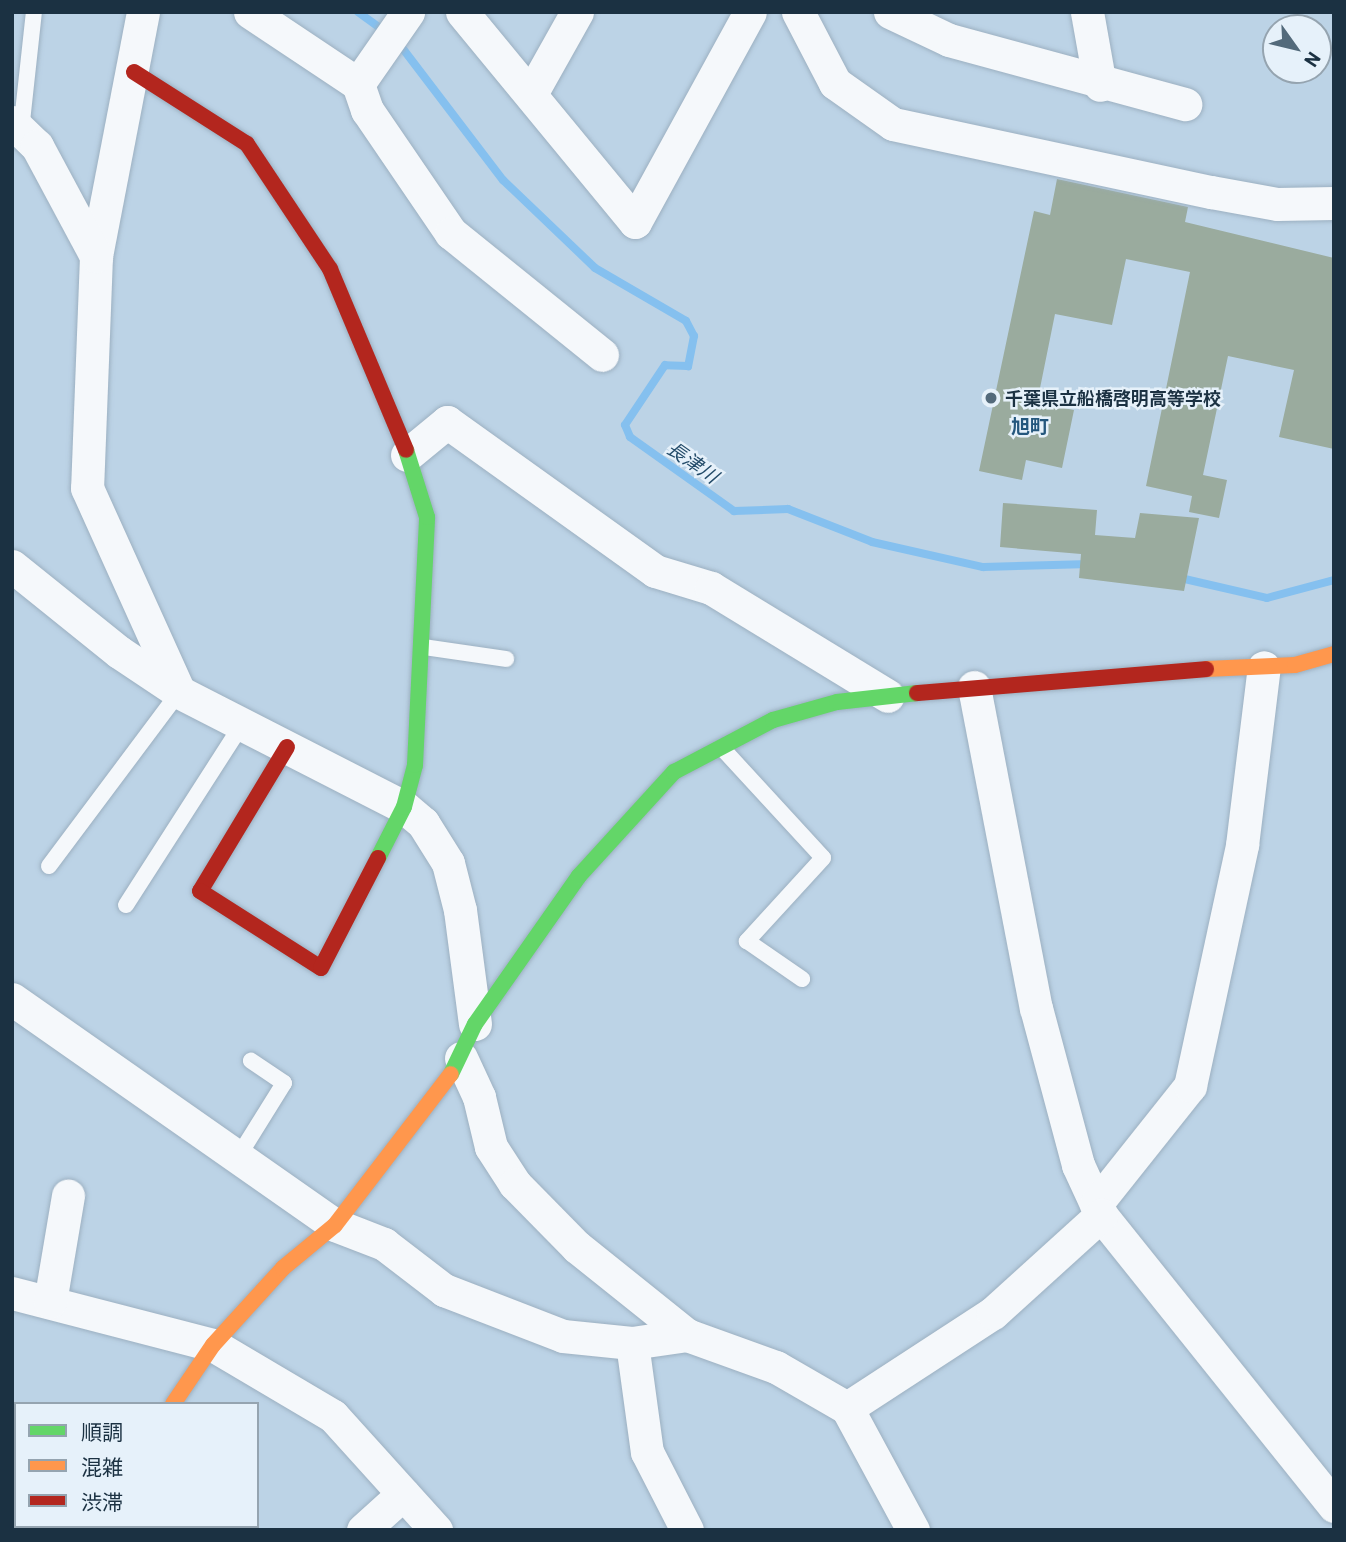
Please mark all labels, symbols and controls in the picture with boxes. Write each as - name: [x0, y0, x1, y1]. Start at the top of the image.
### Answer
- north arrow: [1262, 14, 1332, 84]
- text: N: [1300, 48, 1326, 72]
- place label: 千葉県立船橋啓明高等学校: [1005, 387, 1221, 409]
- marker: 千葉県立船橋啓明高等学校: [983, 390, 999, 406]
- district label: 旭町: [1011, 415, 1049, 437]
- water label: 長津川: [663, 436, 723, 488]
- legend: [14, 1402, 259, 1528]
- text: 順調: [81, 1419, 123, 1444]
- text: 混雑: [81, 1454, 123, 1479]
- text: 渋滞: [81, 1489, 123, 1514]

